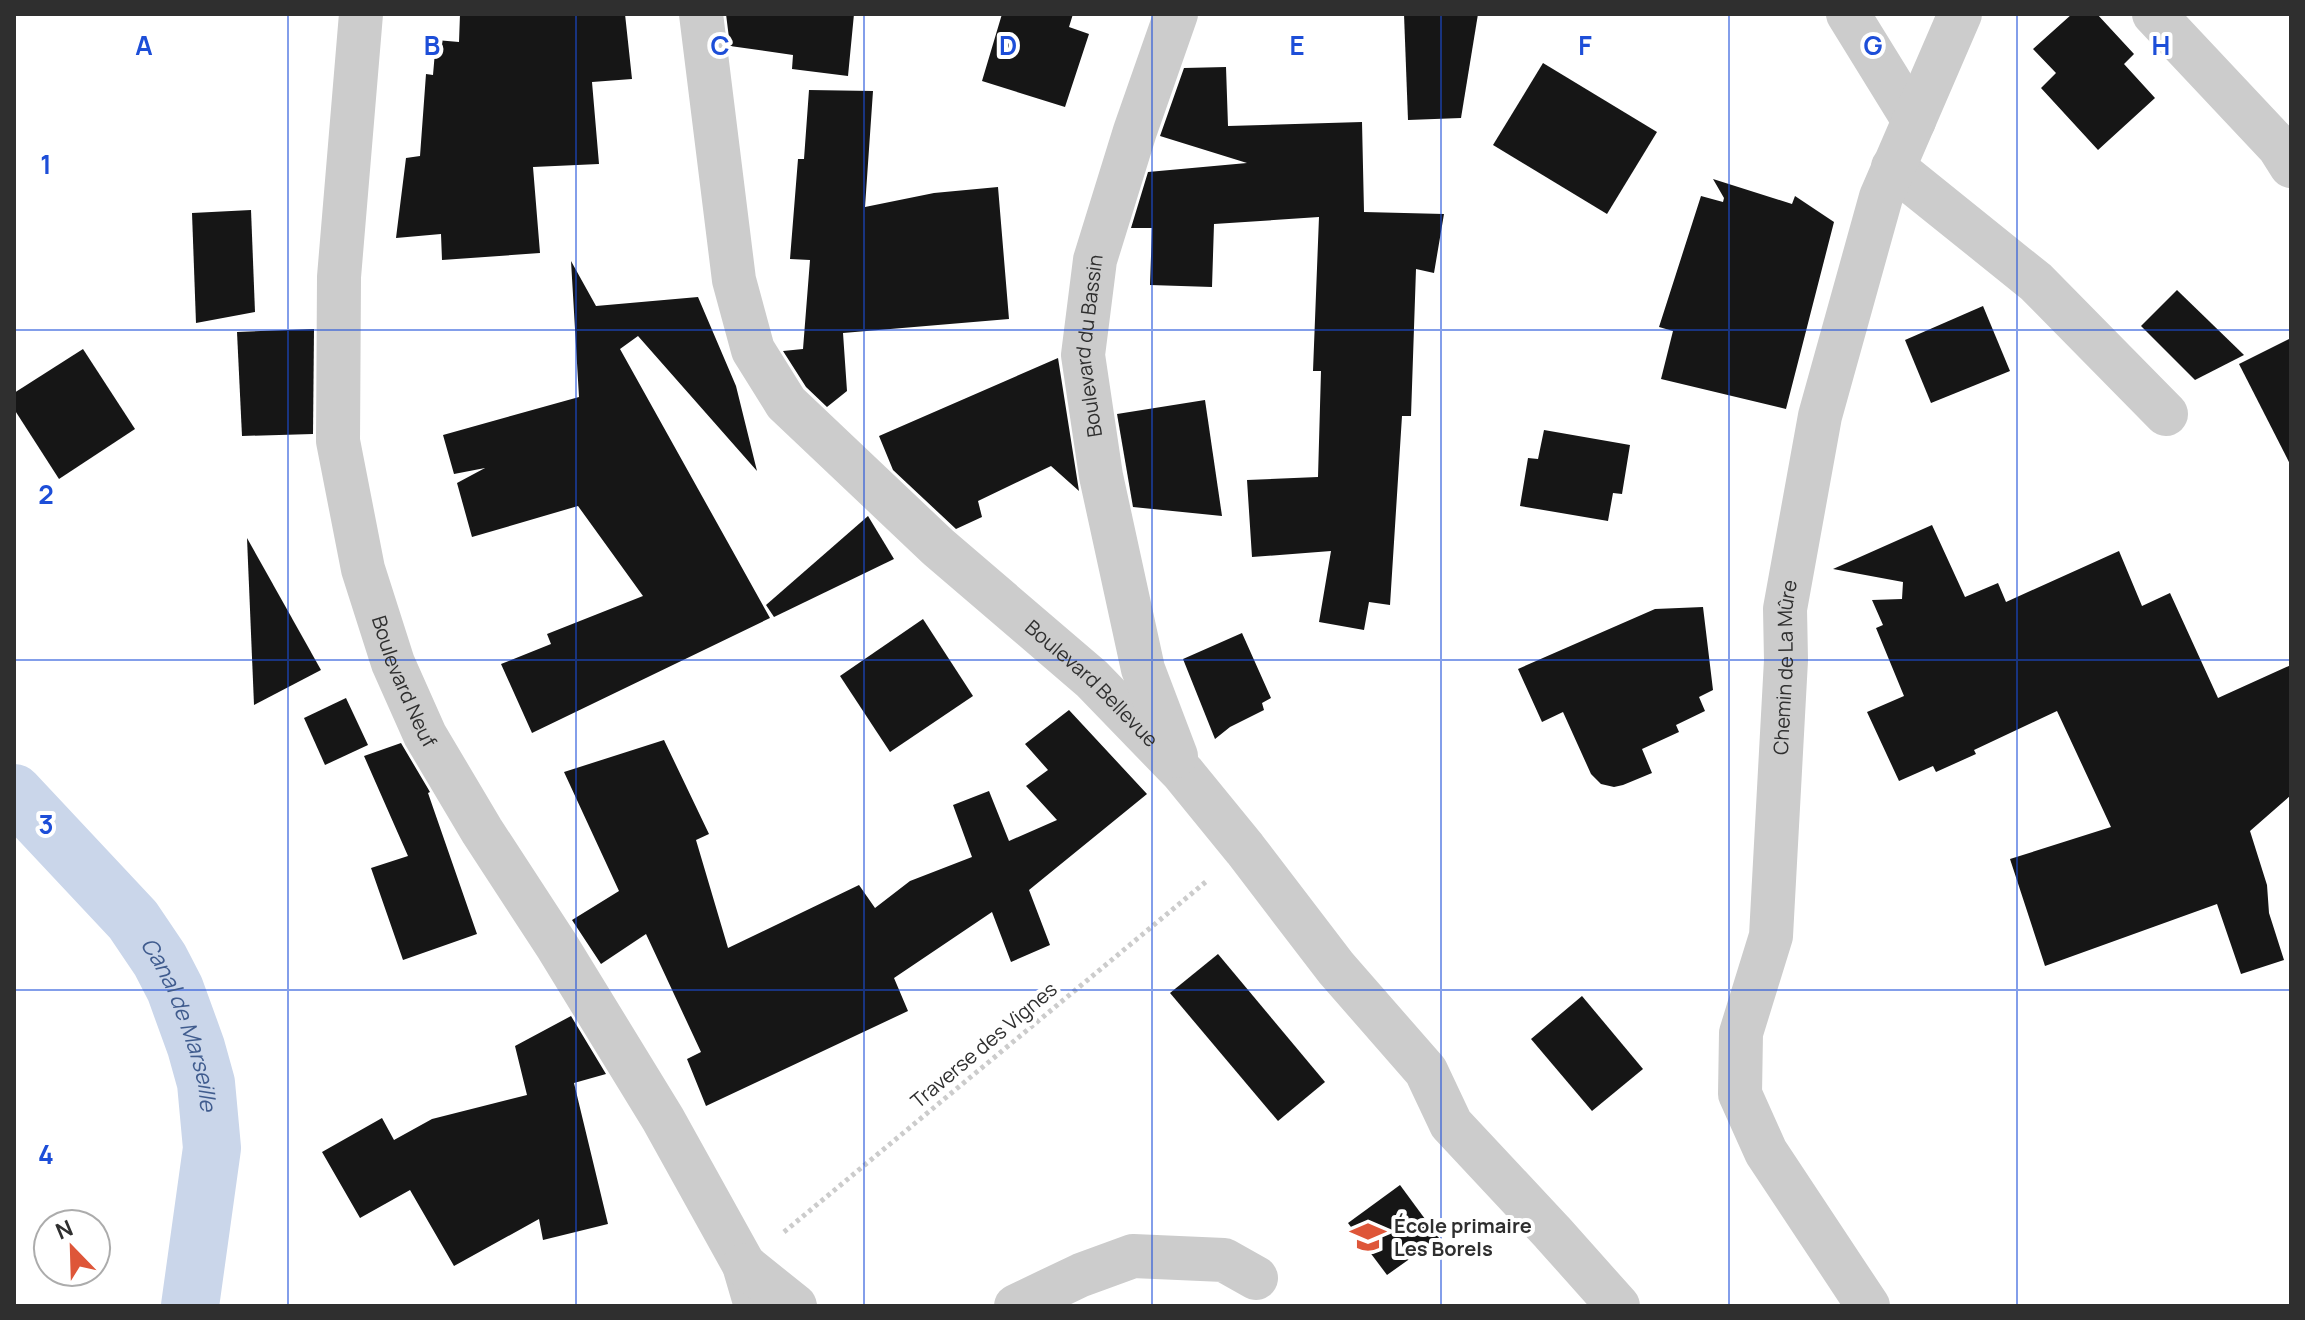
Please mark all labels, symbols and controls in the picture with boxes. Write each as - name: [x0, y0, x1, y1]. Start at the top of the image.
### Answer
- text: A: [135, 27, 153, 63]
- text: B: [424, 27, 440, 63]
- text: C: [710, 27, 730, 63]
- text: D: [999, 27, 1017, 63]
- text: E: [1289, 27, 1305, 63]
- text: F: [1578, 27, 1592, 63]
- text: G: [1863, 27, 1883, 63]
- text: H: [2152, 27, 2170, 63]
- text: 1: [40, 146, 52, 182]
- street label: Boulevard du Bassin: [1069, 253, 1109, 439]
- text: 2: [38, 476, 54, 512]
- street label: Chemin de La Mûre: [1767, 577, 1803, 756]
- street label: Boulevard Neuf: [366, 612, 443, 752]
- street label: Boulevard Bellevue: [1020, 614, 1164, 753]
- text: 3: [38, 806, 54, 842]
- water label: Canal de Marseille: [134, 931, 224, 1113]
- street label: Traverse des Vignes: [905, 975, 1062, 1114]
- text: 4: [38, 1136, 54, 1172]
- north arrow: [32, 1208, 112, 1288]
- place label: École primaire Les Borels: [1394, 1212, 1532, 1262]
- text: N: [51, 1213, 77, 1246]
- school or university icon: École primaire Les Borels: [1349, 1218, 1387, 1256]

